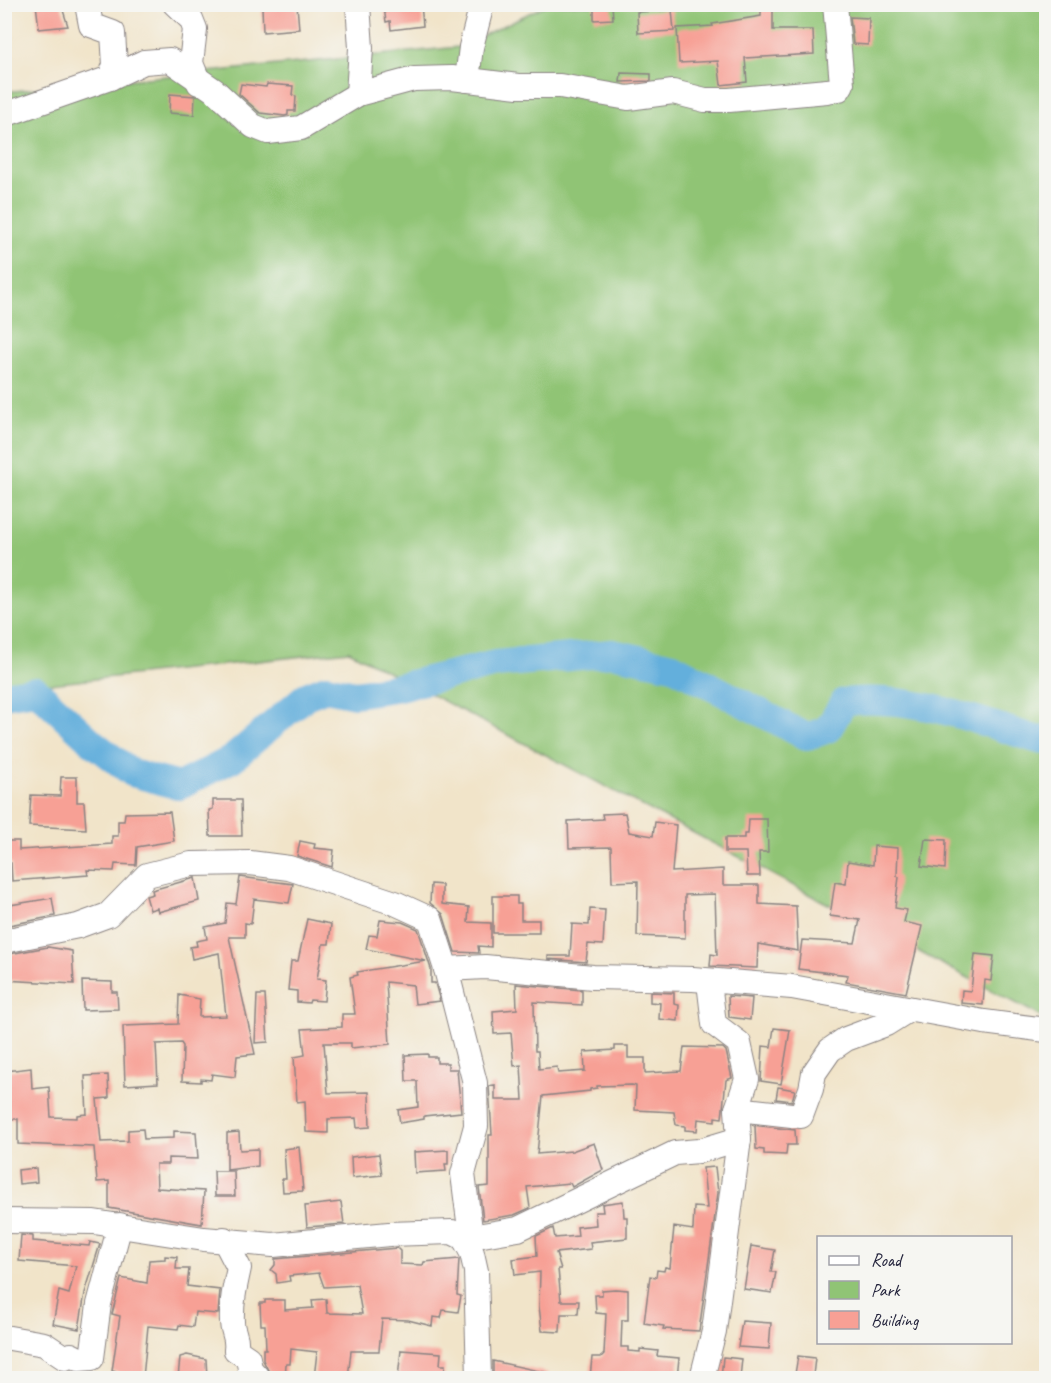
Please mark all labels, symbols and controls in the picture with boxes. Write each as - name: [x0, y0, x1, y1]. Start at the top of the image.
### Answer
- legend: [817, 1236, 1012, 1344]
- text: Road: [871, 1249, 904, 1271]
- text: Park: [871, 1279, 901, 1301]
- text: Building: [871, 1309, 920, 1331]

